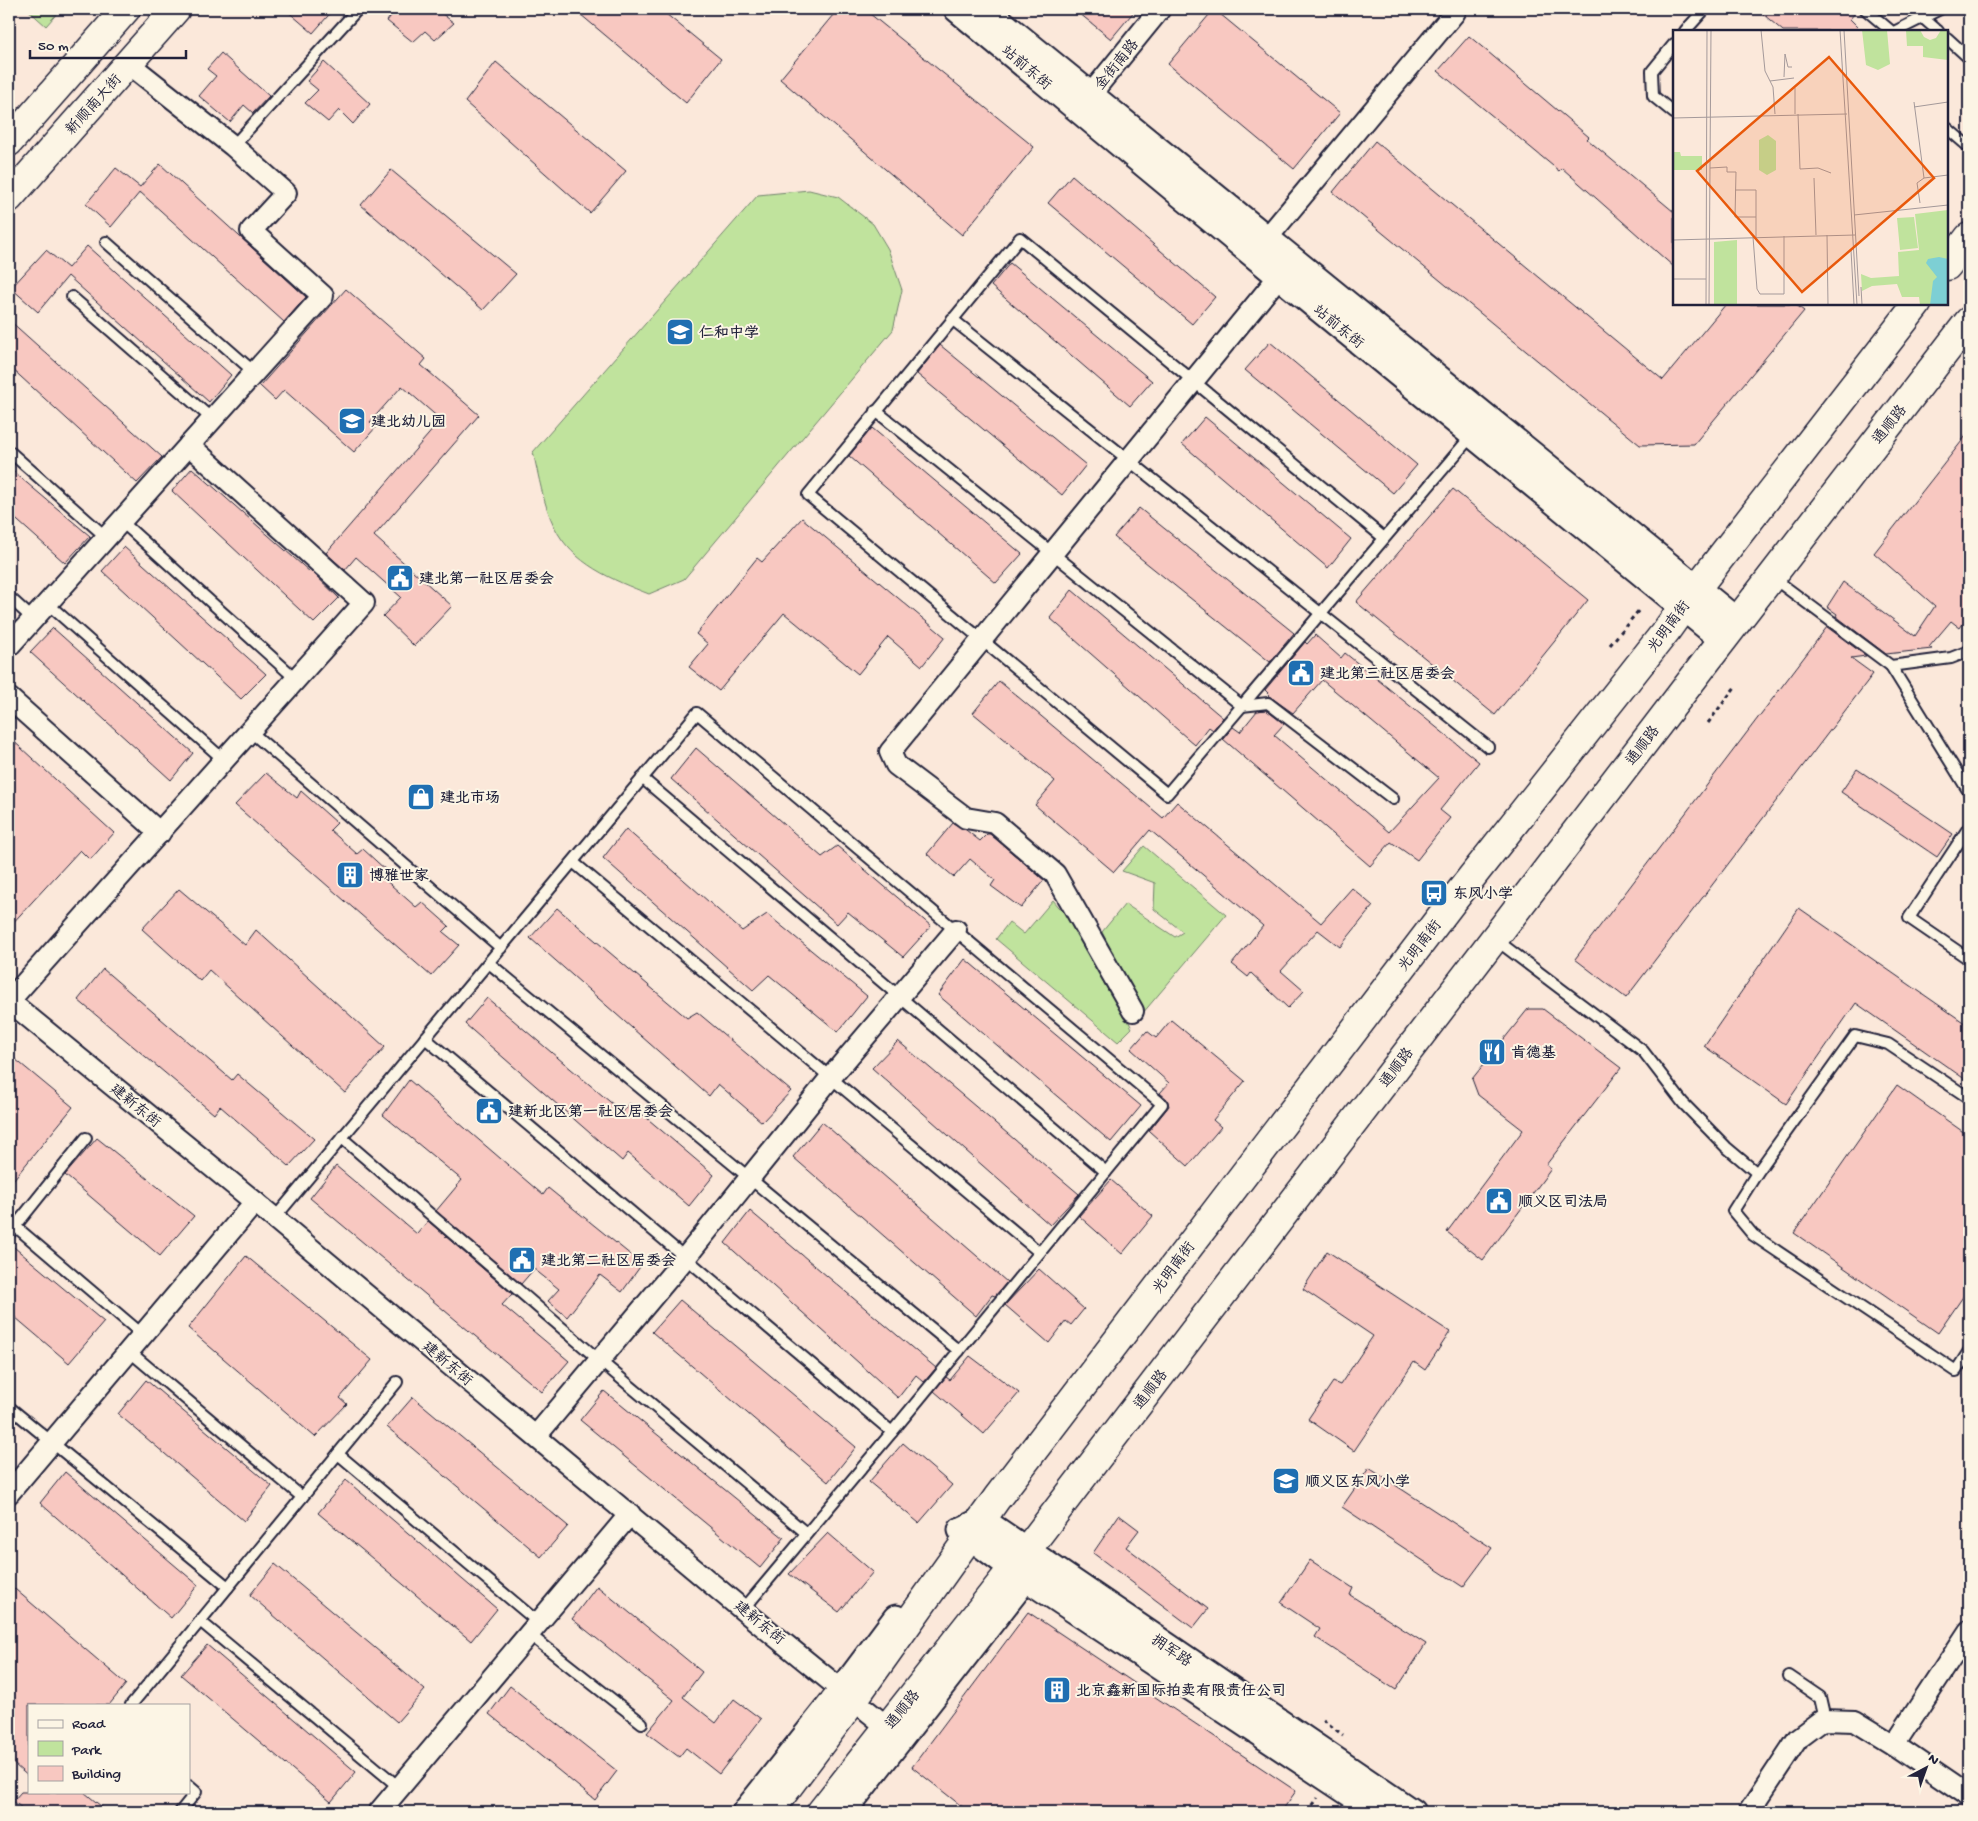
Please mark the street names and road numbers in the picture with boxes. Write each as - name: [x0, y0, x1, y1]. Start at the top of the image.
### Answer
- street label: 金街南路: [1091, 36, 1143, 94]
- street label: 站前东街: [997, 42, 1054, 95]
- street label: 新顺南大街: [62, 71, 126, 139]
- street label: 站前东街: [1309, 302, 1367, 353]
- street label: 通顺路: [1870, 402, 1912, 449]
- street label: 光明南街: [1644, 597, 1695, 657]
- street label: 通顺路: [1623, 723, 1664, 770]
- street label: 光明南街: [1394, 916, 1446, 975]
- street label: 通顺路: [1377, 1045, 1418, 1092]
- street label: 建新东街: [106, 1081, 164, 1132]
- street label: 光明南街: [1149, 1238, 1200, 1298]
- street label: 建新东街: [418, 1338, 475, 1391]
- street label: 通顺路: [1131, 1367, 1172, 1414]
- street label: 建新东街: [730, 1598, 788, 1649]
- street label: 拥军路: [1147, 1632, 1195, 1672]
- street label: 通顺路: [882, 1687, 925, 1733]

